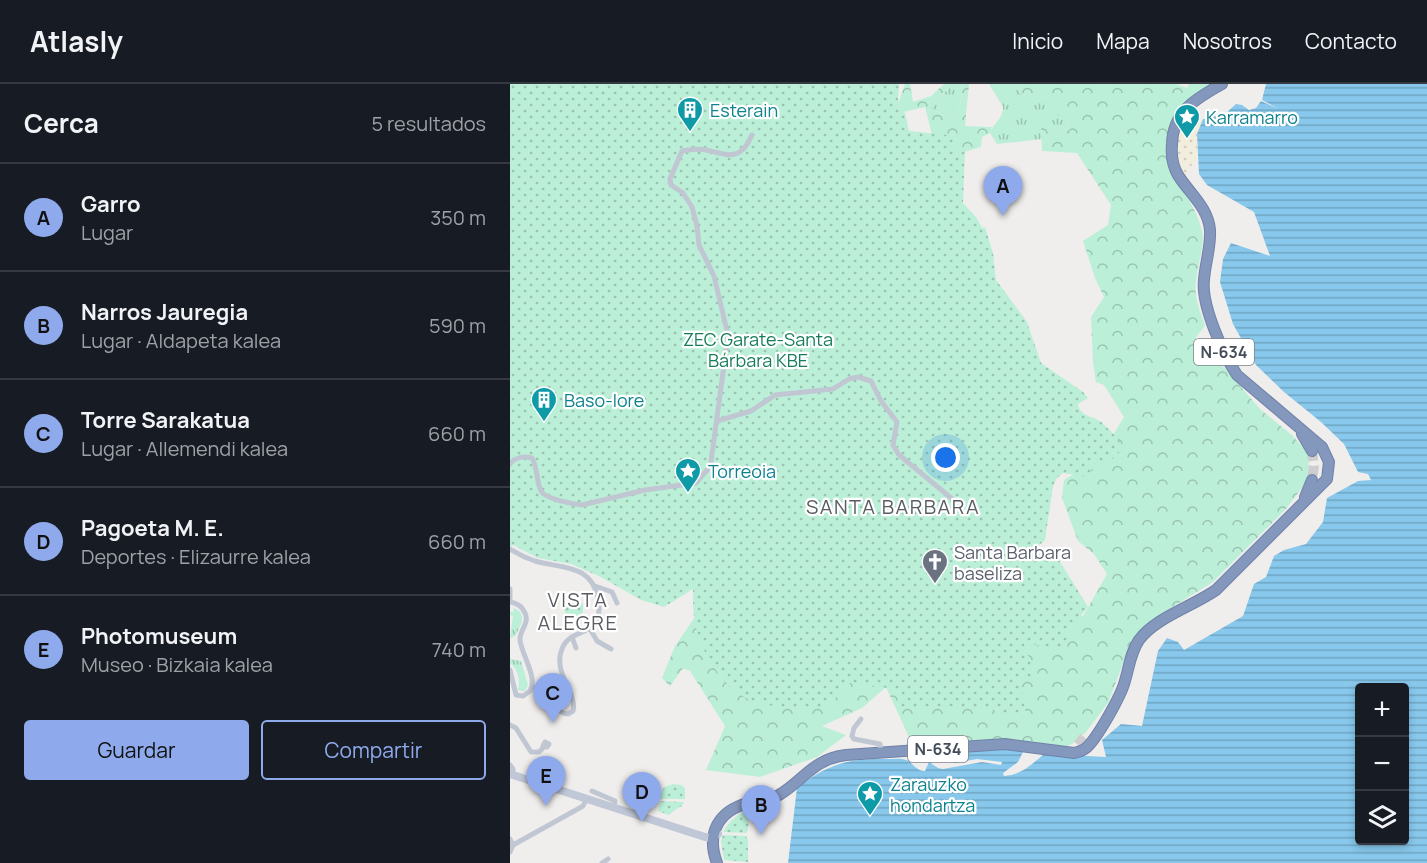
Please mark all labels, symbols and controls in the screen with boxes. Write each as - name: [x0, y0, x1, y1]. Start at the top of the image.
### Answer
- text: Atlasly: [30, 22, 123, 60]
- text: Inicio: [1012, 27, 1063, 55]
- text: Mapa: [1096, 27, 1150, 55]
- text: Nosotros: [1183, 27, 1272, 55]
- text: Contacto: [1305, 27, 1397, 55]
- building icon: Esterain: [675, 95, 705, 133]
- place label: Esterain: [710, 98, 778, 122]
- place icon: Karramarro: [1172, 102, 1202, 140]
- text: Cerca: [24, 105, 99, 141]
- place label: Karramarro: [1206, 105, 1298, 129]
- text: 5 resultados: [372, 110, 486, 137]
- pin: A: [984, 166, 1022, 216]
- text: Garro: [81, 189, 141, 219]
- text: A: [37, 204, 50, 231]
- text: 350 m: [430, 204, 486, 231]
- text: Lugar: [81, 219, 133, 246]
- text: Narros Jauregia: [81, 297, 248, 327]
- text: B: [37, 312, 50, 339]
- text: 590 m: [429, 312, 486, 339]
- text: Lugar · Aldapeta kalea: [81, 327, 281, 354]
- park label: ZEC Garate-Santa Bárbara KBE: [683, 327, 833, 372]
- road number: N-634: [1194, 339, 1254, 365]
- building icon: Baso-lore: [529, 385, 559, 423]
- place label: Baso-lore: [564, 388, 644, 412]
- text: Torre Sarakatua: [81, 405, 250, 435]
- text: C: [36, 420, 51, 447]
- text: 660 m: [428, 420, 486, 447]
- text: Lugar · Allemendi kalea: [81, 435, 288, 462]
- your location: [931, 443, 960, 472]
- place icon: Torreoia: [673, 456, 703, 494]
- place label: Torreoia: [708, 459, 776, 483]
- district label: SANTA BARBARA: [806, 493, 980, 520]
- text: Pagoeta M. E.: [81, 513, 224, 543]
- text: D: [36, 528, 51, 555]
- text: 660 m: [428, 528, 486, 555]
- place label: Santa Barbara baseliza: [954, 540, 1071, 585]
- text: Deportes · Elizaurre kalea: [81, 543, 311, 570]
- church icon: Santa Barbara baseliza: [920, 547, 950, 585]
- district label: VISTA ALEGRE: [538, 586, 618, 636]
- text: Photomuseum: [81, 621, 237, 651]
- text: E: [38, 636, 49, 663]
- text: 740 m: [432, 636, 486, 663]
- text: Museo · Bizkaia kalea: [81, 651, 273, 678]
- pin: C: [534, 674, 573, 723]
- map controls: [1355, 683, 1409, 845]
- button: +: [1355, 683, 1409, 737]
- button: Guardar: [24, 720, 249, 780]
- button: Compartir: [261, 720, 486, 780]
- road number: N-634: [908, 736, 968, 762]
- button: −: [1355, 737, 1409, 791]
- pin: E: [526, 756, 566, 806]
- pin: D: [622, 772, 662, 822]
- place label: Zarauzko hondartza: [890, 772, 975, 817]
- place icon: Zarauzko hondartza: [855, 779, 885, 817]
- pin: B: [742, 786, 780, 835]
- button: layers: [1355, 791, 1409, 845]

